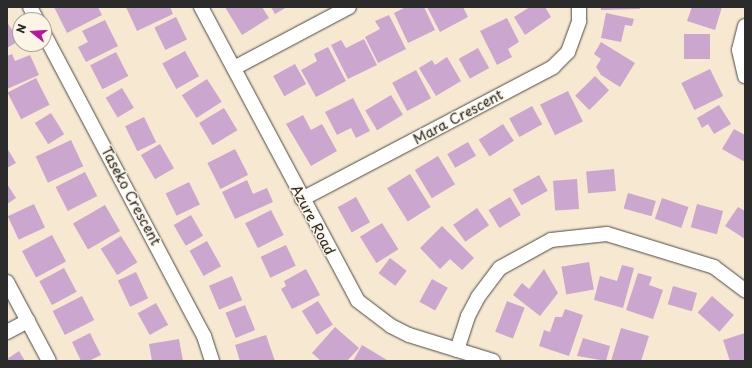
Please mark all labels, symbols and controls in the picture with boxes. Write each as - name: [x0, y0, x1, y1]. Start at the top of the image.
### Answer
- north arrow: [12, 12, 52, 52]
- text: N: [12, 22, 30, 35]
- street label: Mara Crescent: [410, 86, 506, 148]
- street label: Taseko Crescent: [98, 144, 164, 248]
- street label: Azure Road: [287, 182, 339, 258]

